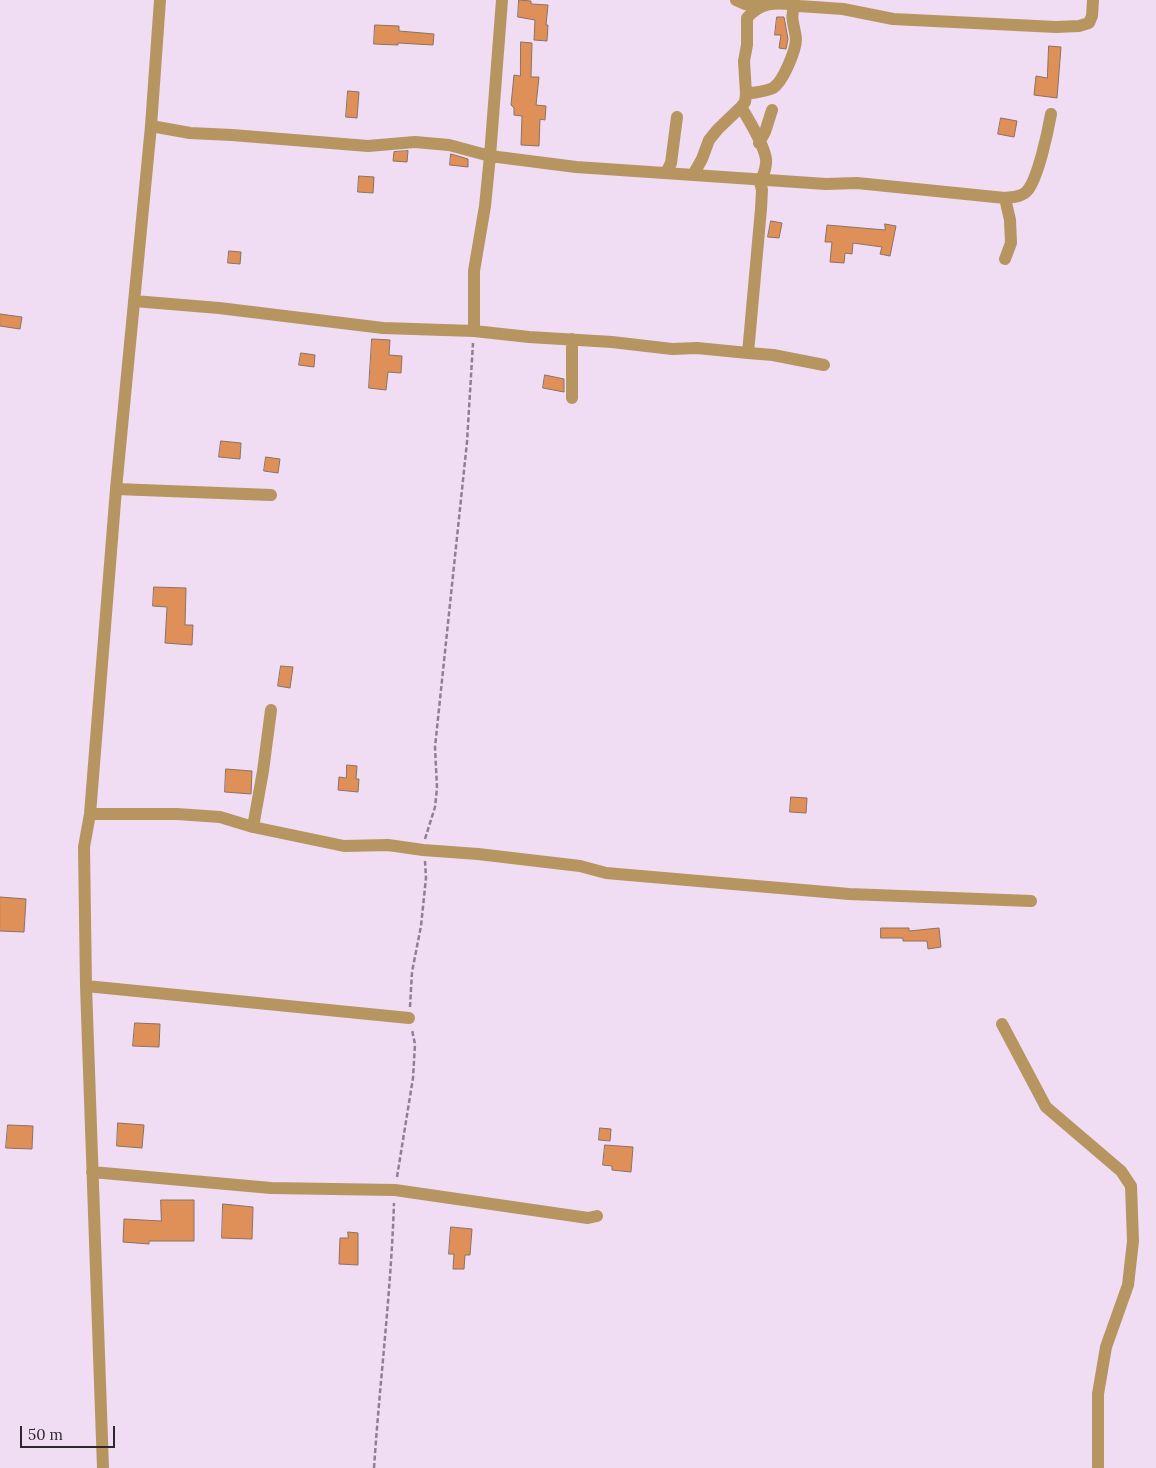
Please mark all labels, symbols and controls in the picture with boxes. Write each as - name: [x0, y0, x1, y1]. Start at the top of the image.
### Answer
- scale bar: [22, 1416, 118, 1448]
- text: 50 m: [28, 1425, 63, 1444]

